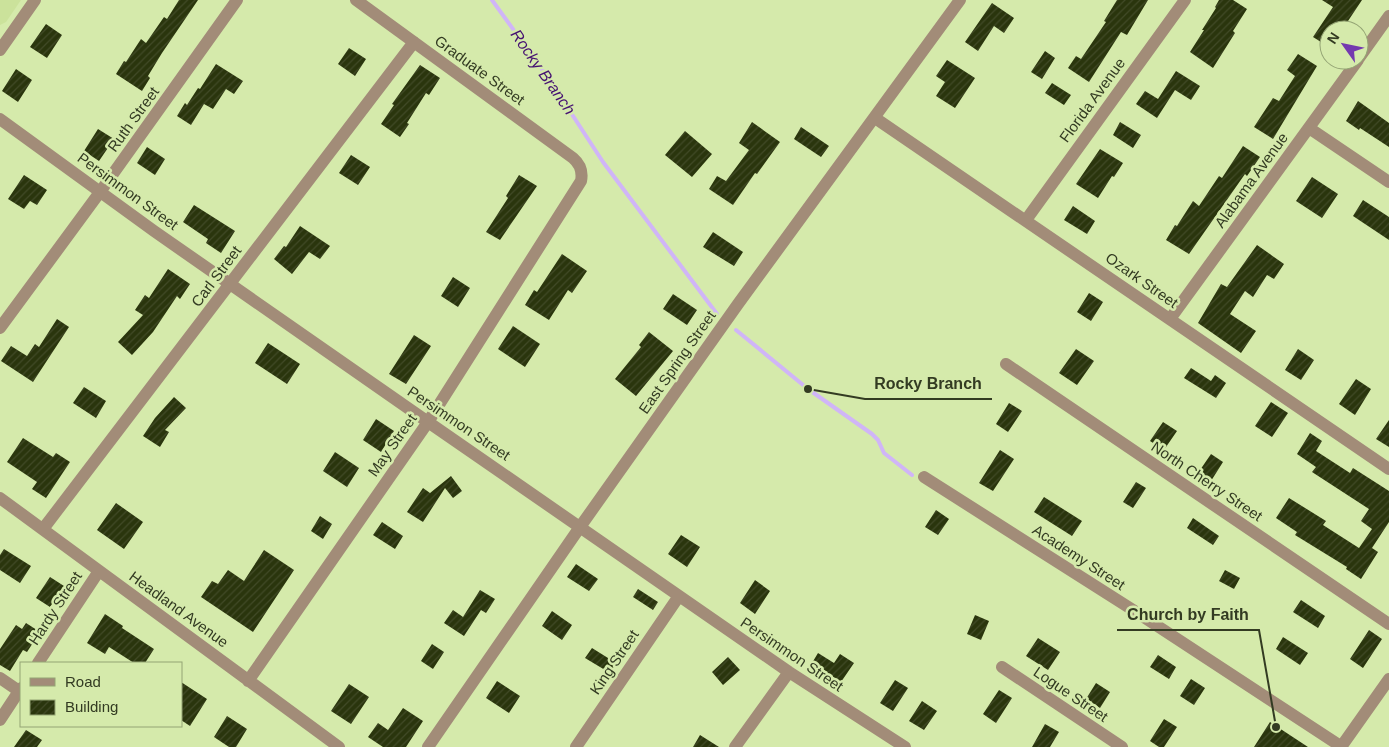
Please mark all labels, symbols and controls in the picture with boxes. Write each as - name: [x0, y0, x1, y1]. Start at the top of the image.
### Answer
- north arrow: [1319, 20, 1369, 70]
- water label: Rocky Branch: [507, 26, 579, 118]
- text: N: [1324, 29, 1343, 47]
- street label: Graduate Street: [432, 32, 529, 109]
- street label: Florida Avenue: [1056, 55, 1128, 145]
- street label: Ruth Street: [104, 83, 163, 155]
- street label: Alabama Avenue: [1211, 129, 1291, 231]
- street label: Persimmon Street: [74, 149, 182, 234]
- street label: Carl Street: [188, 242, 245, 310]
- street label: Ozark Street: [1103, 249, 1182, 312]
- street label: East Spring Street: [635, 307, 719, 417]
- callout: Rocky Branch: [865, 368, 992, 399]
- text: Rocky Branch: [874, 375, 982, 392]
- street label: Persimmon Street: [404, 382, 514, 464]
- street label: May Street: [364, 410, 420, 480]
- street label: North Cherry Street: [1148, 438, 1266, 525]
- street label: Academy Street: [1030, 521, 1129, 594]
- street label: Hardy Street: [25, 567, 86, 648]
- street label: Headland Avenue: [126, 567, 232, 651]
- callout: Church by Faith: [1117, 599, 1259, 630]
- text: Church by Faith: [1127, 606, 1249, 623]
- street label: Persimmon Street: [737, 613, 847, 695]
- street label: King Street: [586, 626, 642, 698]
- legend: [20, 662, 182, 727]
- street label: Logue Street: [1031, 663, 1112, 726]
- text: Road: [65, 673, 101, 690]
- text: Building: [65, 698, 118, 715]

